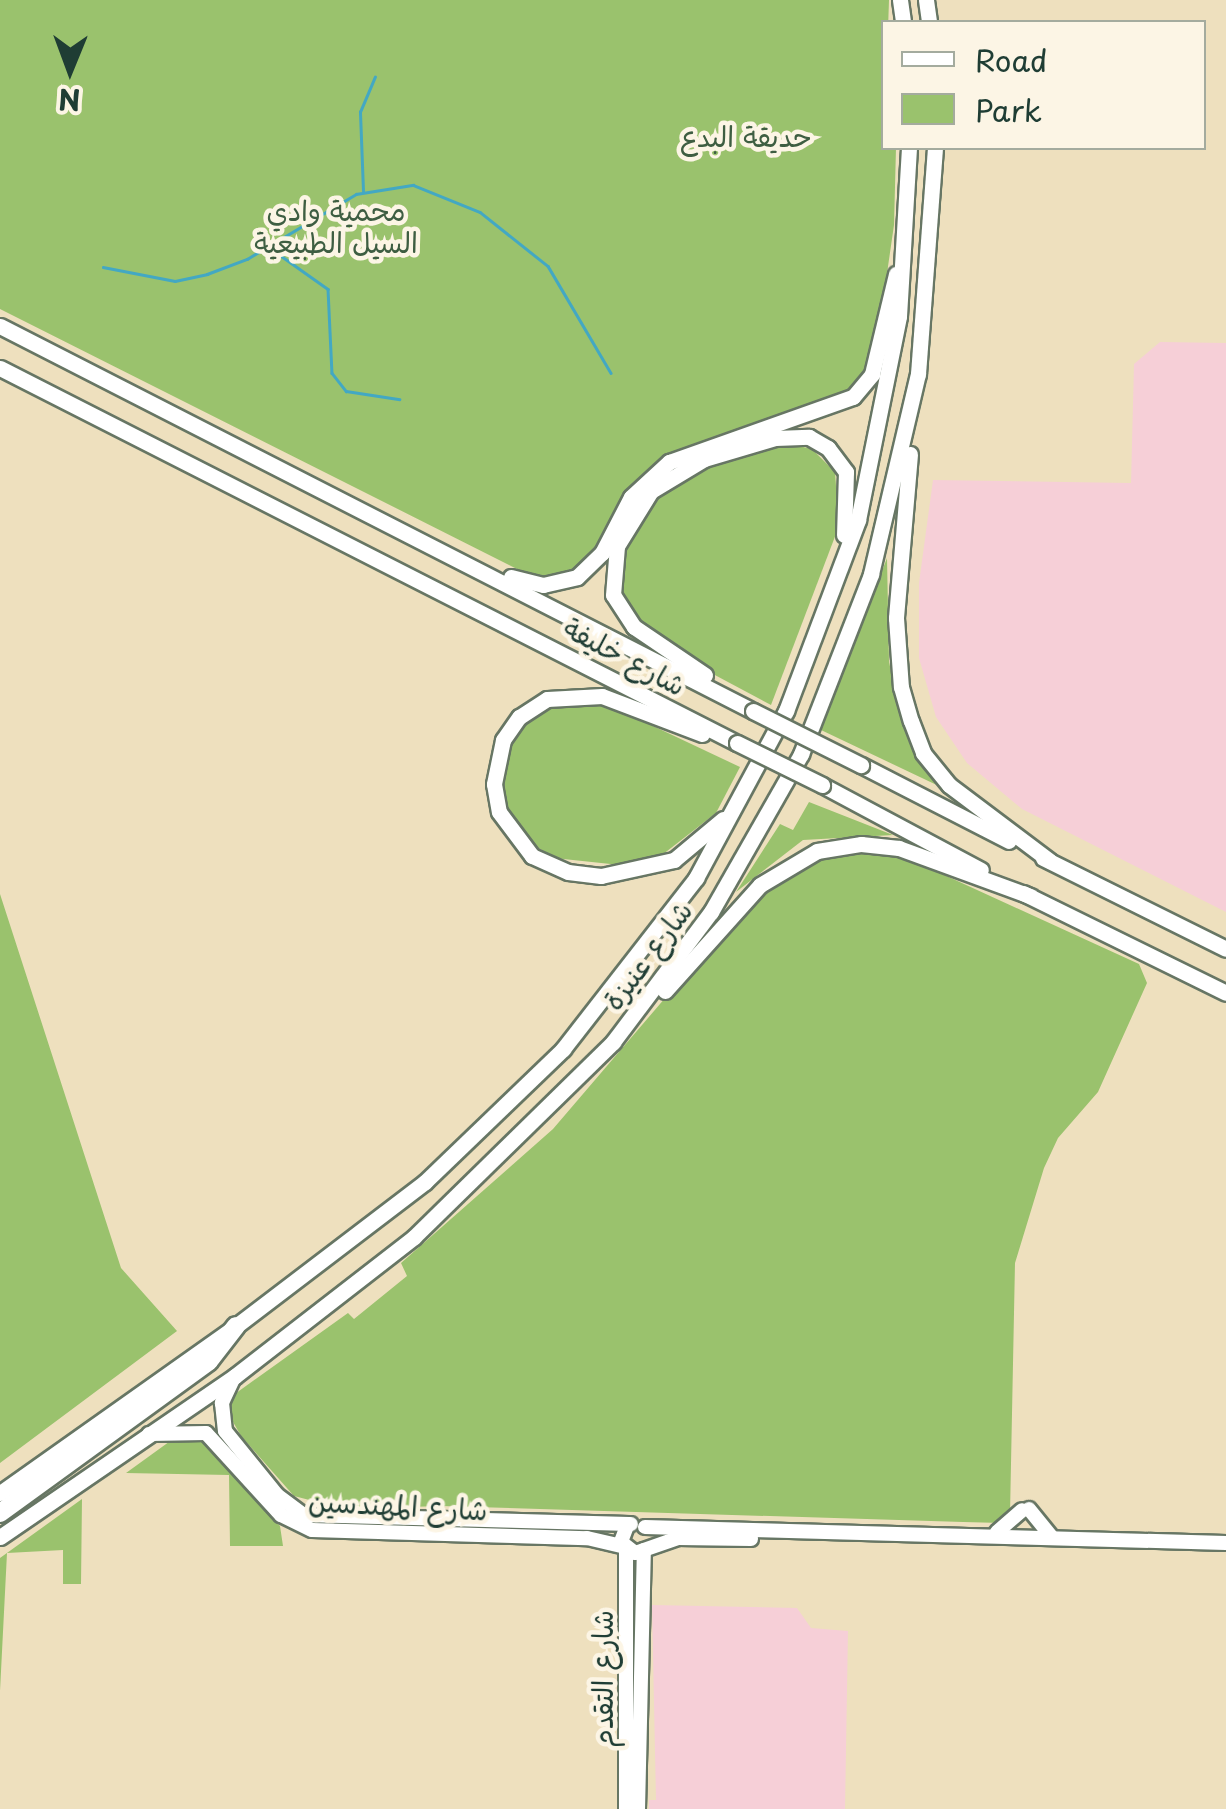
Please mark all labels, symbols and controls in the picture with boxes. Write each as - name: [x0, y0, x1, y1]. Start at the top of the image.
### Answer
- north arrow: [20, 20, 120, 120]
- legend: [881, 20, 1206, 150]
- text: Road: [975, 37, 1048, 82]
- text: N: [58, 79, 81, 122]
- text: Park: [975, 87, 1042, 132]
- park label: حديقة البدع: [680, 119, 812, 153]
- park label: محمية وادي السيل الطبيعية: [254, 193, 418, 259]
- street label: شارع خليفة: [558, 610, 692, 702]
- street label: شارع عنيزة: [595, 894, 699, 1016]
- street label: شارع المهندسين: [307, 1484, 489, 1526]
- street label: شارع التقدم: [585, 1610, 619, 1748]

